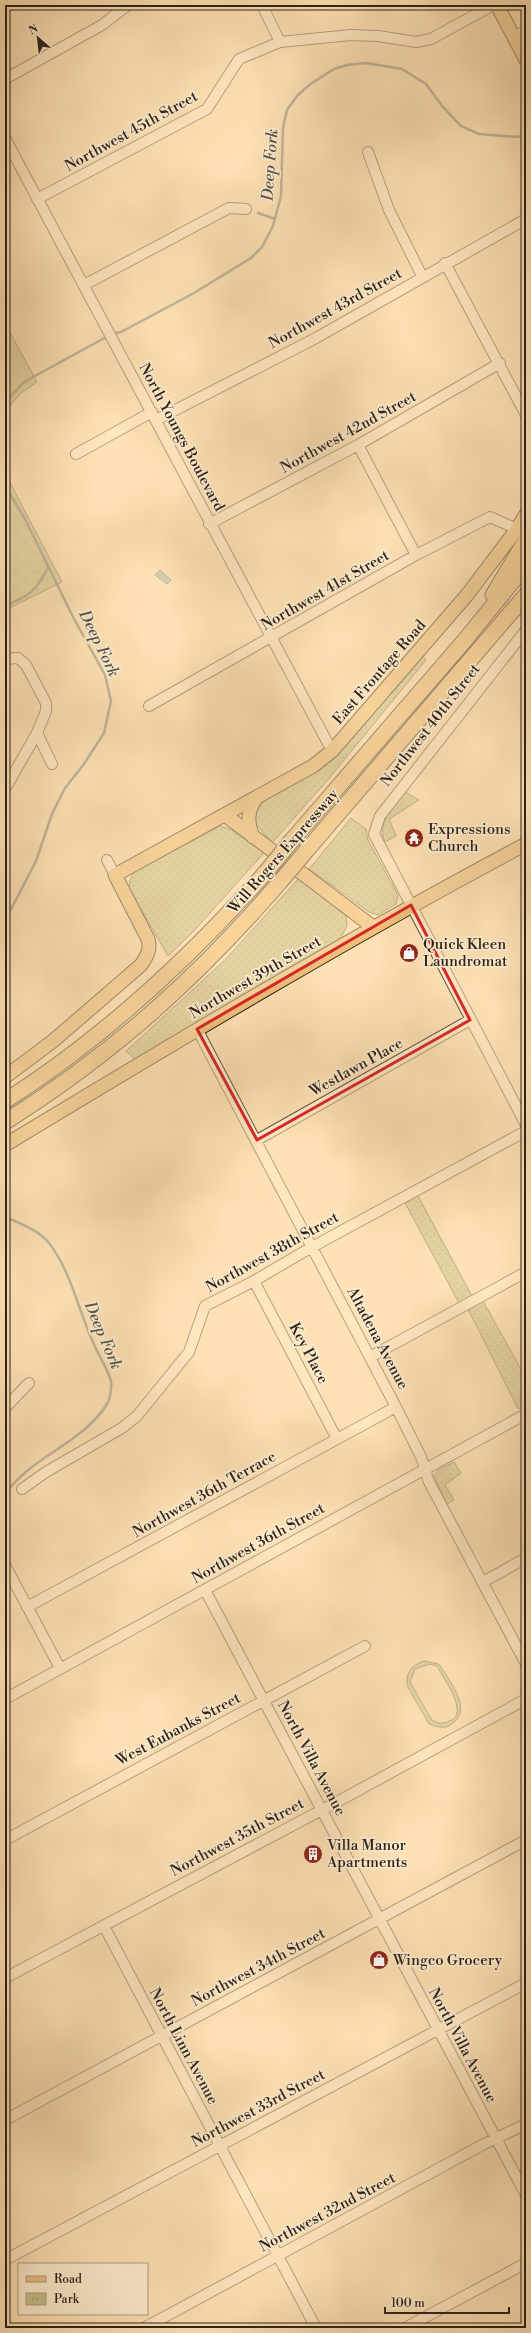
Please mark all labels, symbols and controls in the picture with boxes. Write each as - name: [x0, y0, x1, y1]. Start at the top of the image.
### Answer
- north arrow: [18, 18, 58, 58]
- text: N: [27, 22, 41, 38]
- street label: Northwest 45th Street: [61, 87, 202, 176]
- water label: Deep Fork: [257, 128, 282, 203]
- street label: Northwest 43rd Street: [265, 264, 406, 353]
- street label: North Youngs Boulevard: [134, 360, 229, 515]
- street label: Northwest 42nd Street: [277, 387, 420, 478]
- street label: Northwest 41st Street: [258, 546, 393, 635]
- water label: Deep Fork: [74, 606, 124, 680]
- street label: East Frontage Road: [329, 616, 430, 729]
- street label: Northwest 40th Street: [377, 660, 485, 791]
- street label: Will Rogers Expressway: [223, 785, 343, 918]
- place label: Expressions Church: [428, 820, 511, 856]
- temple icon: Expressions Church: [403, 827, 425, 849]
- street label: Northwest 39th Street: [186, 932, 325, 1023]
- place label: Quick Kleen Laundromat: [423, 935, 508, 971]
- shop icon: Quick Kleen Laundromat: [398, 942, 420, 964]
- street label: Westlawn Place: [305, 1034, 406, 1101]
- street label: Northwest 38th Street: [202, 1208, 343, 1297]
- street label: Altadena Avenue: [342, 1283, 412, 1393]
- water label: Deep Fork: [79, 1297, 126, 1372]
- street label: Key Place: [285, 1320, 332, 1387]
- street label: Northwest 36th Terrace: [129, 1447, 279, 1542]
- street label: Northwest 36th Street: [188, 1499, 329, 1588]
- street label: West Eubanks Street: [112, 1688, 244, 1771]
- street label: North Villa Avenue: [273, 1697, 350, 1819]
- street label: Northwest 35th Street: [167, 1794, 308, 1881]
- place label: Villa Manor Apartments: [326, 1836, 407, 1872]
- building icon: Villa Manor Apartments: [302, 1843, 324, 1865]
- street label: Northwest 34th Street: [188, 1924, 329, 2011]
- shop icon: Wingco Grocery: [368, 1949, 390, 1971]
- place label: Wingco Grocery: [392, 1951, 503, 1970]
- street label: North Villa Avenue: [424, 1984, 501, 2106]
- street label: North Linn Avenue: [145, 1985, 222, 2108]
- street label: Northwest 33rd Street: [188, 2065, 329, 2152]
- street label: Northwest 32nd Street: [256, 2168, 399, 2256]
- legend: [18, 2263, 148, 2315]
- text: Road: [54, 2272, 82, 2287]
- scale bar: [385, 2289, 509, 2315]
- text: Park: [54, 2292, 80, 2307]
- text: 100 m: [391, 2296, 425, 2311]

